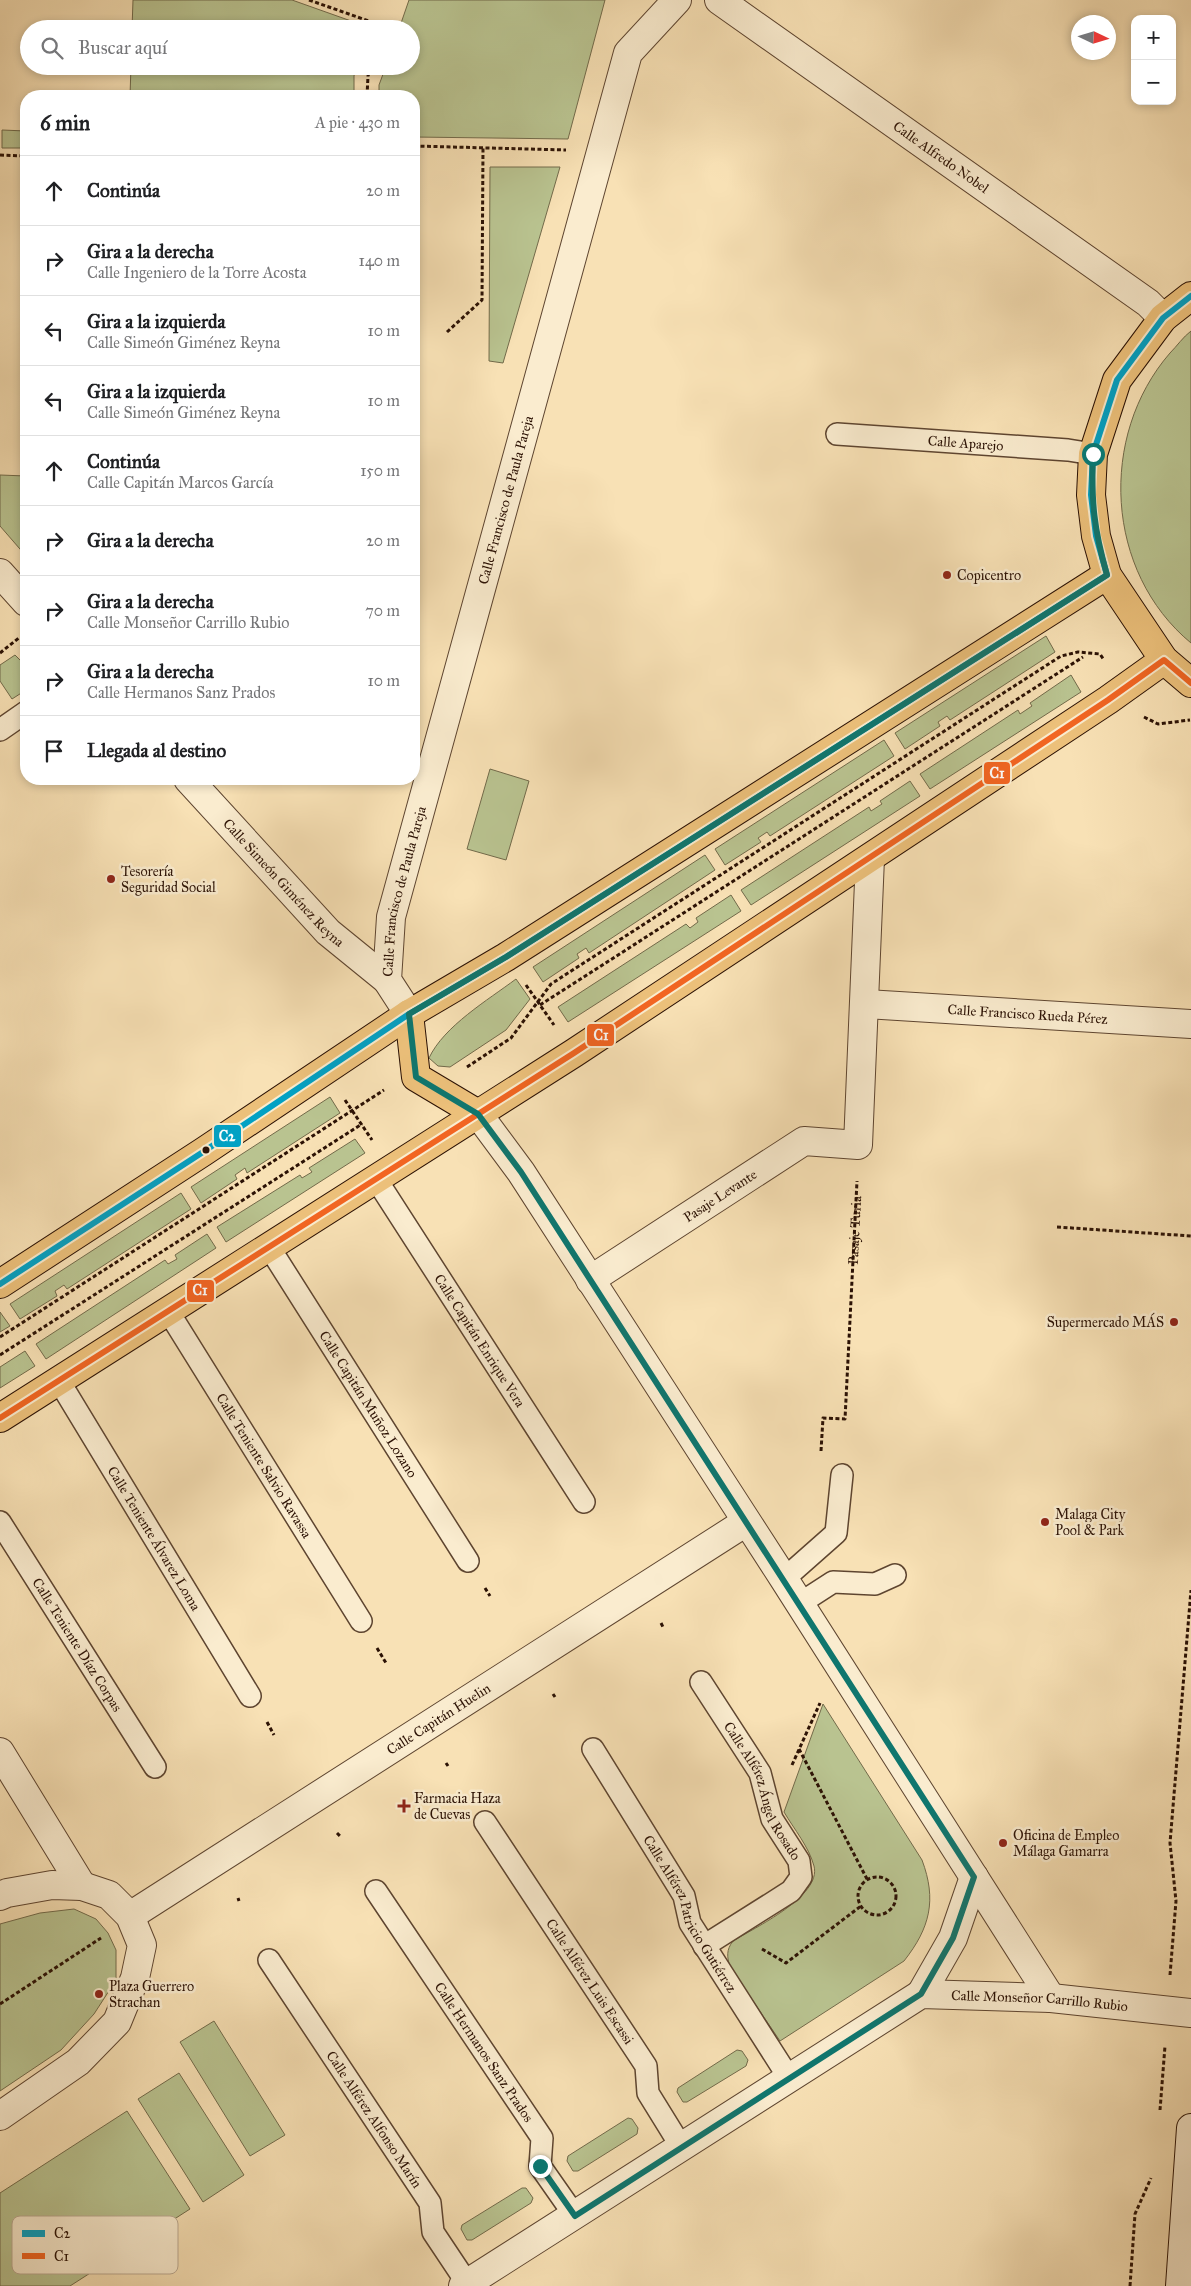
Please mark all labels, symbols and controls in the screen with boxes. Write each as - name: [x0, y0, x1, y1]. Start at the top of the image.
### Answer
- north arrow: [1071, 15, 1116, 60]
- map controls: [1131, 15, 1176, 105]
- button: +: [1131, 15, 1176, 60]
- search box: [20, 20, 420, 75]
- icon: search: [38, 34, 66, 62]
- text: Buscar aquí: [78, 36, 167, 59]
- button: −: [1131, 60, 1176, 105]
- text: 6 min: [40, 110, 90, 136]
- text: A pie · 430 m: [315, 113, 400, 132]
- street label: Calle Alfredo Nobel: [890, 118, 992, 197]
- icon: ahead: [40, 177, 68, 205]
- text: Continúa: [87, 179, 160, 202]
- text: 20 m: [366, 181, 400, 200]
- text: Gira a la derecha: [87, 240, 214, 263]
- icon: right: [40, 247, 68, 275]
- text: 140 m: [359, 251, 400, 270]
- text: Calle Ingeniero de la Torre Acosta: [87, 263, 307, 282]
- text: Gira a la izquierda: [87, 310, 226, 333]
- icon: left: [40, 317, 68, 345]
- text: 10 m: [368, 321, 400, 340]
- text: Calle Simeón Giménez Reyna: [87, 333, 280, 352]
- text: Gira a la izquierda: [87, 380, 226, 403]
- icon: left: [40, 387, 68, 415]
- text: 10 m: [368, 391, 400, 410]
- text: Calle Simeón Giménez Reyna: [87, 403, 280, 422]
- street label: Calle Francisco de Paula Pareja: [475, 414, 537, 586]
- street label: Calle Aparejo: [927, 432, 1004, 455]
- route start: [1082, 443, 1105, 466]
- text: Continúa: [87, 450, 160, 473]
- icon: ahead: [40, 457, 68, 485]
- text: 150 m: [360, 461, 400, 480]
- text: Calle Capitán Marcos García: [87, 473, 274, 492]
- icon: right: [40, 527, 68, 555]
- text: Gira a la derecha: [87, 529, 214, 552]
- text: 20 m: [366, 531, 400, 550]
- place label: Copicentro: [957, 567, 1021, 584]
- marker: Copicentro: [941, 569, 953, 581]
- text: Gira a la derecha: [87, 590, 214, 613]
- icon: right: [40, 597, 68, 625]
- text: 70 m: [365, 601, 400, 620]
- text: Calle Monseñor Carrillo Rubio: [87, 613, 289, 632]
- text: Gira a la derecha: [87, 660, 214, 683]
- icon: right: [40, 667, 68, 695]
- text: 10 m: [368, 671, 400, 690]
- text: Calle Hermanos Sanz Prados: [87, 683, 275, 702]
- icon: arrive: [40, 737, 68, 765]
- text: Llegada al destino: [87, 739, 226, 762]
- line badge: C1: [983, 761, 1011, 785]
- text: C1: [989, 765, 1005, 782]
- street label: Calle Francisco de Paula Pareja: [379, 804, 430, 977]
- street label: Calle Simeón Giménez Reyna: [219, 815, 347, 951]
- place label: Tesorería Seguridad Social: [121, 863, 216, 896]
- marker: Tesorería Seguridad Social: [105, 873, 117, 885]
- street label: Calle Francisco Rueda Pérez: [947, 1001, 1109, 1028]
- line badge: C1: [586, 1023, 615, 1047]
- text: C1: [593, 1027, 609, 1044]
- line badge: C2: [213, 1124, 242, 1148]
- text: C2: [219, 1128, 236, 1145]
- unlabelled marker: [201, 1145, 211, 1155]
- street label: Pasaje Levante: [680, 1166, 760, 1226]
- street label: Pasaje Turia: [845, 1195, 865, 1265]
- street label: Calle Capitán Enrique Vera: [430, 1271, 529, 1411]
- line badge: C1: [186, 1279, 215, 1303]
- text: C1: [192, 1282, 208, 1299]
- place label: Supermercado MÁS: [1047, 1312, 1164, 1331]
- marker: Supermercado MÁS: [1168, 1316, 1180, 1328]
- street label: Calle Capitán Muñoz Lozano: [315, 1328, 421, 1481]
- street label: Calle Teniente Salvio Ravassa: [212, 1390, 315, 1541]
- street label: Calle Teniente Álvarez Loma: [104, 1463, 204, 1614]
- place label: Malaga City Pool & Park: [1055, 1506, 1126, 1539]
- marker: Malaga City Pool & Park: [1039, 1516, 1051, 1528]
- street label: Calle Teniente Díaz Corpas: [28, 1575, 126, 1715]
- street label: Calle Capitán Huelin: [383, 1679, 494, 1759]
- street label: Calle Alférez Ángel Rosado: [720, 1719, 804, 1864]
- place label: Farmacia Haza de Cuevas: [414, 1790, 501, 1823]
- marker: Farmacia Haza de Cuevas: [398, 1800, 410, 1812]
- place label: Oficina de Empleo Málaga Gamarra: [1013, 1827, 1119, 1860]
- street label: Calle Alférez Patricio Gutiérrez: [639, 1832, 741, 1996]
- marker: Oficina de Empleo Málaga Gamarra: [997, 1837, 1009, 1849]
- street label: Calle Alférez Luis Escassi: [542, 1916, 637, 2048]
- place label: Plaza Guerrero Strachan: [109, 1978, 194, 2011]
- street label: Calle Hermanos Sanz Prados: [431, 1979, 537, 2126]
- street label: Calle Monseñor Carrillo Rubio: [951, 1987, 1129, 2015]
- marker: Plaza Guerrero Strachan: [93, 1988, 105, 2000]
- street label: Calle Alférez Alfonso Marín: [323, 2048, 426, 2192]
- route end: [529, 2155, 552, 2178]
- legend: [12, 2216, 178, 2274]
- text: C2: [54, 2225, 71, 2242]
- text: C1: [54, 2248, 70, 2265]

